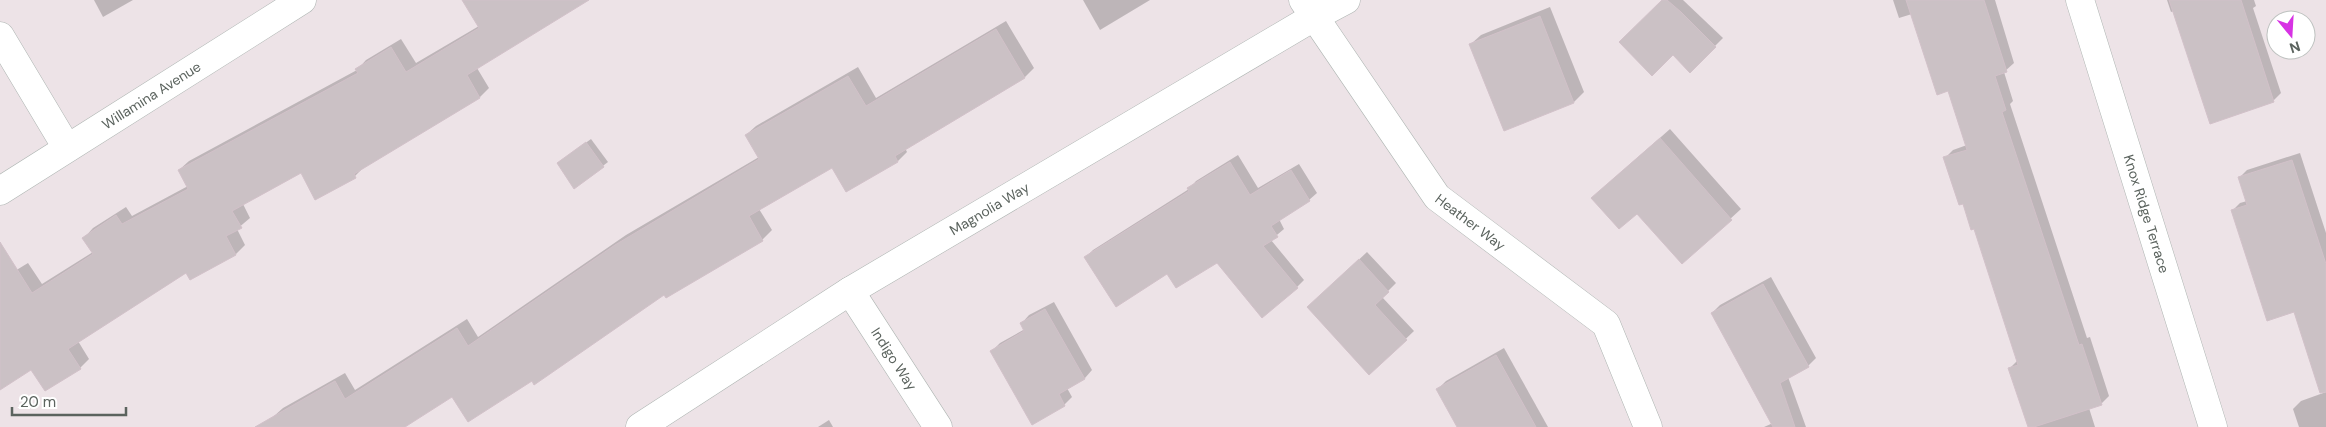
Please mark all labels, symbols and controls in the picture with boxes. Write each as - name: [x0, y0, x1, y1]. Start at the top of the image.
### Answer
- north arrow: [2266, 10, 2316, 60]
- text: N: [2287, 37, 2303, 58]
- street label: Willamina Avenue: [98, 57, 204, 133]
- street label: Knox Ridge Terrace: [2120, 152, 2174, 275]
- street label: Magnolia Way: [946, 178, 1033, 239]
- street label: Heather Way: [1432, 190, 1509, 254]
- street label: Indigo Way: [867, 324, 921, 394]
- scale bar: [12, 384, 126, 416]
- text: 20 m: [20, 392, 56, 412]

